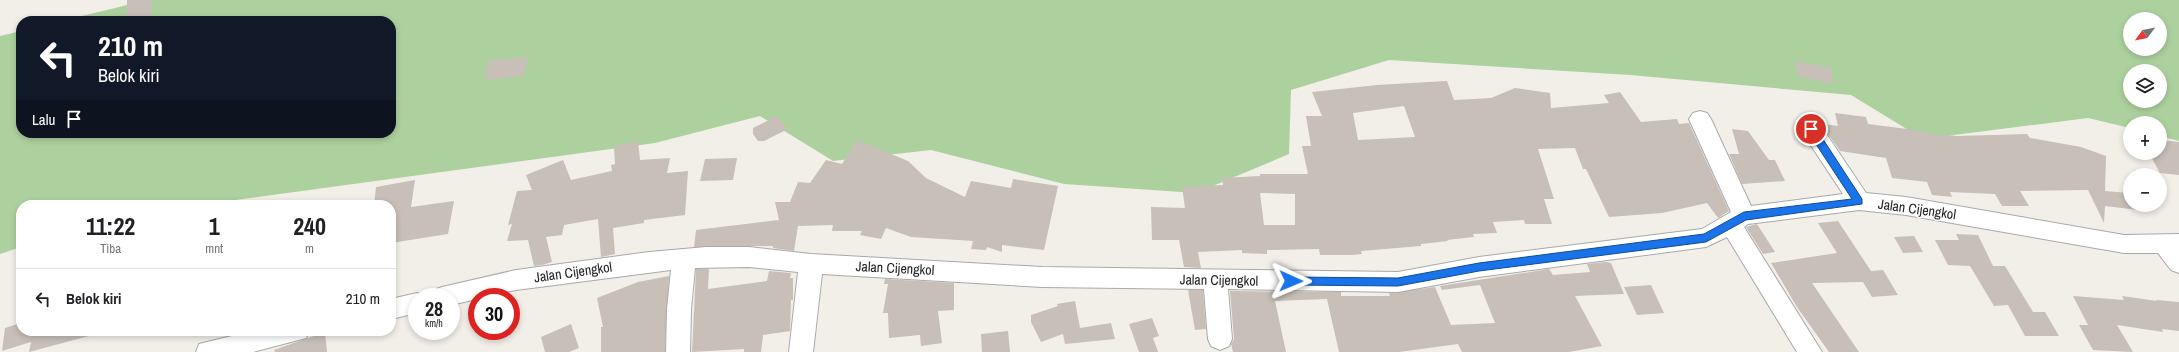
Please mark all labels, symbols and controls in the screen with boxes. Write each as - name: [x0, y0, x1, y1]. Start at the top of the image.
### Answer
- north arrow: [2123, 12, 2167, 56]
- map controls: [2123, 12, 2167, 212]
- text: 210 m: [98, 27, 163, 65]
- icon: left: [32, 32, 84, 84]
- text: Belok kiri: [98, 63, 160, 88]
- button: layers: [2123, 64, 2167, 108]
- icon: arrive: [63, 108, 85, 130]
- text: Lalu: [32, 109, 55, 130]
- pin: [1794, 112, 1828, 146]
- button: +: [2123, 116, 2167, 160]
- icon: arrive: [1800, 118, 1822, 140]
- button: −: [2123, 168, 2167, 212]
- street label: Jalan Cijengkol: [1877, 195, 1957, 223]
- text: 11:22: [86, 210, 135, 242]
- text: 1: [209, 210, 220, 242]
- text: 240: [293, 210, 326, 242]
- text: Tiba: [100, 240, 121, 257]
- text: mnt: [205, 240, 223, 257]
- text: m: [305, 240, 314, 257]
- street label: Jalan Cijengkol: [855, 257, 935, 279]
- street label: Jalan Cijengkol: [533, 258, 613, 286]
- position arrow: [1270, 260, 1312, 302]
- street label: Jalan Cijengkol: [1180, 270, 1258, 290]
- icon: left: [32, 288, 54, 310]
- text: Belok kiri: [66, 288, 121, 309]
- text: 210 m: [346, 288, 380, 309]
- speed limit sign: 30: [468, 288, 520, 340]
- text: 28: [425, 295, 443, 322]
- text: km/h: [425, 317, 443, 330]

